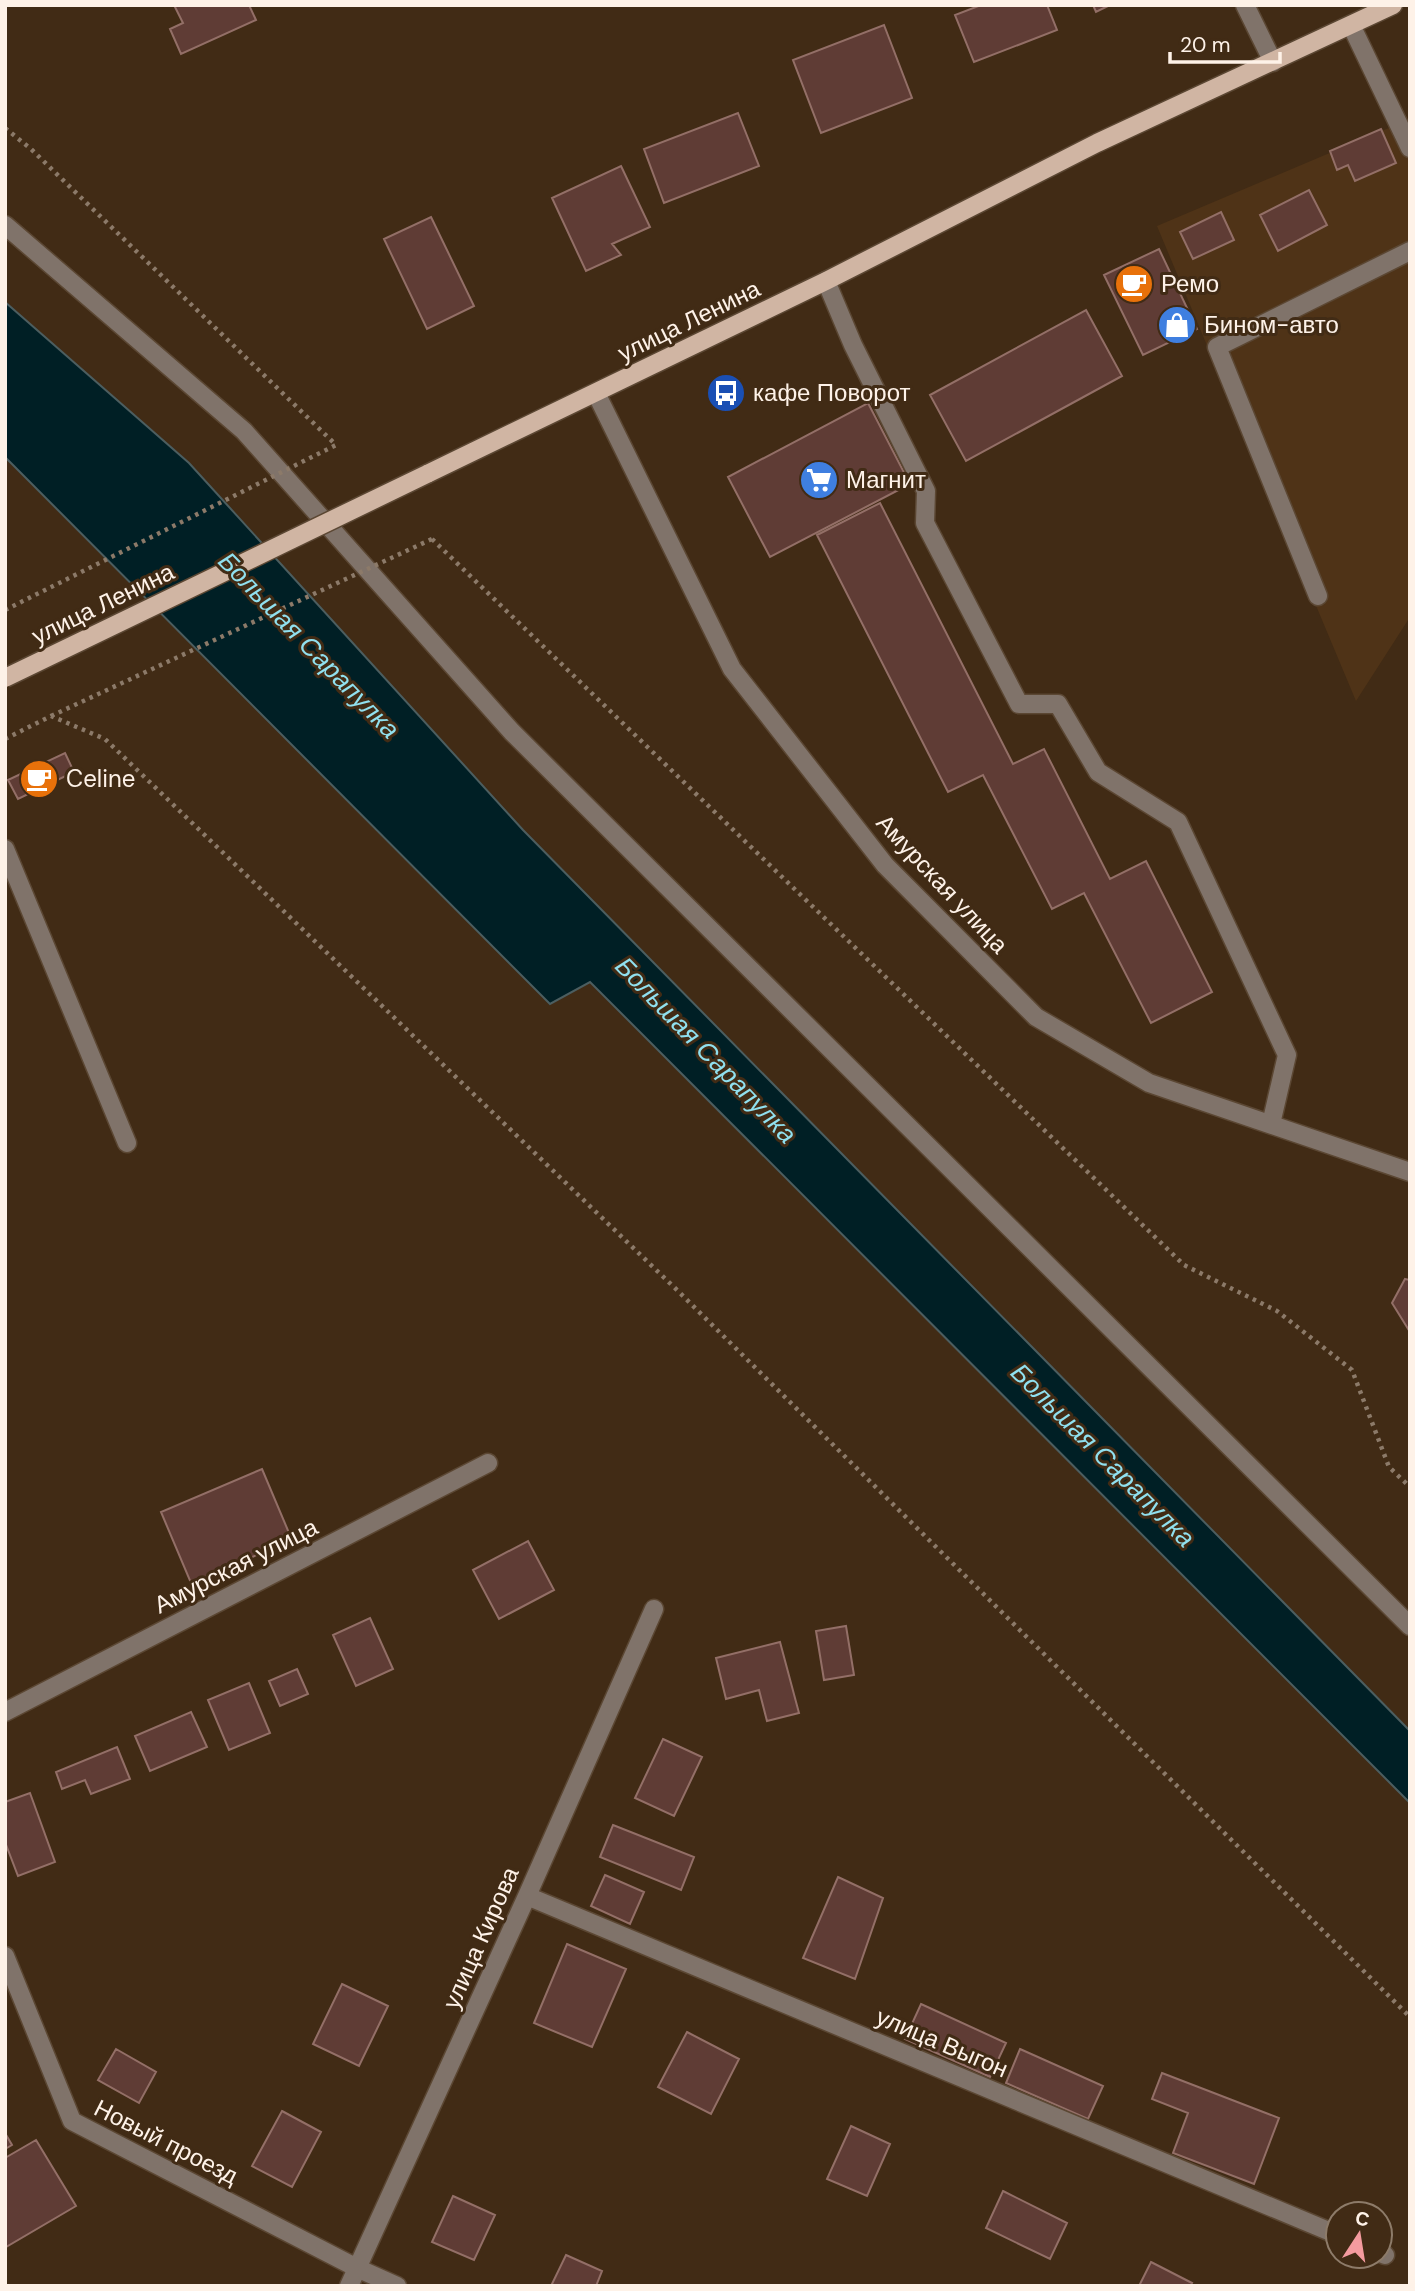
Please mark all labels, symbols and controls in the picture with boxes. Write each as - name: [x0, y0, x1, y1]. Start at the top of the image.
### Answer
- scale bar: [1170, 21, 1280, 65]
- text: 20 m: [1180, 31, 1231, 59]
- cafe icon: Ремо: [1113, 263, 1155, 305]
- place label: Ремо: [1161, 268, 1219, 299]
- street label: улица Ленина: [612, 272, 766, 368]
- shop icon: Бином-авто: [1156, 304, 1198, 346]
- place label: Бином-авто: [1204, 309, 1339, 340]
- bus stop icon: кафе Поворот: [705, 372, 747, 414]
- place label: кафе Поворот: [753, 377, 910, 408]
- supermarket icon: Магнит: [798, 459, 840, 501]
- place label: Магнит: [846, 464, 926, 495]
- water label: Большая Сарапулка: [211, 544, 407, 746]
- street label: улица Ленина: [26, 555, 180, 651]
- cafe icon: Celine: [18, 758, 60, 800]
- place label: Celine: [66, 763, 135, 794]
- street label: Амурская улица: [870, 807, 1015, 960]
- water label: Большая Сарапулка: [608, 949, 804, 1151]
- water label: Большая Сарапулка: [1004, 1356, 1202, 1554]
- street label: Амурская улица: [149, 1511, 323, 1620]
- street label: улица Кирова: [435, 1861, 526, 2014]
- street label: улица Выгон: [871, 2001, 1013, 2084]
- street label: Новый проезд: [89, 2092, 243, 2191]
- north arrow: [1324, 2200, 1394, 2270]
- text: С: [1353, 2205, 1372, 2233]

